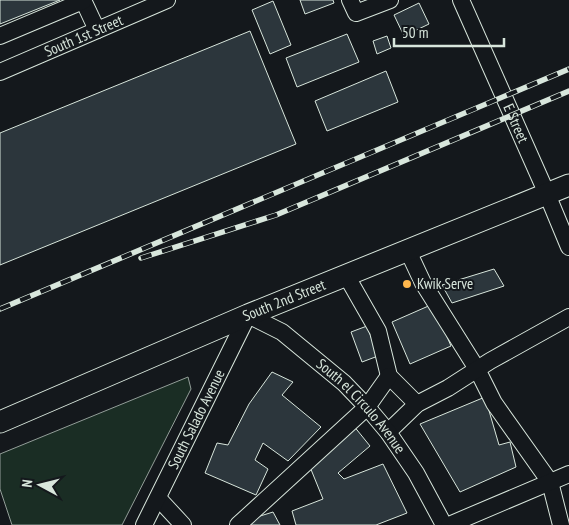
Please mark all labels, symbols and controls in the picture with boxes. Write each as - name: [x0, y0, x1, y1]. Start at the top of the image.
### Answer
- street label: South 1st Street: [41, 10, 126, 61]
- scale bar: [394, 15, 504, 47]
- text: 50 m: [402, 23, 428, 42]
- street label: E Street: [499, 101, 533, 146]
- place label: Kwik Serve: [417, 274, 473, 293]
- street label: South 2nd Street: [240, 275, 328, 325]
- marker: Kwik Serve: [401, 278, 413, 290]
- street label: South el Circulo Avenue: [313, 354, 410, 457]
- street label: South Salado Avenue: [163, 366, 229, 472]
- north arrow: [15, 460, 65, 510]
- text: N: [18, 479, 36, 488]

